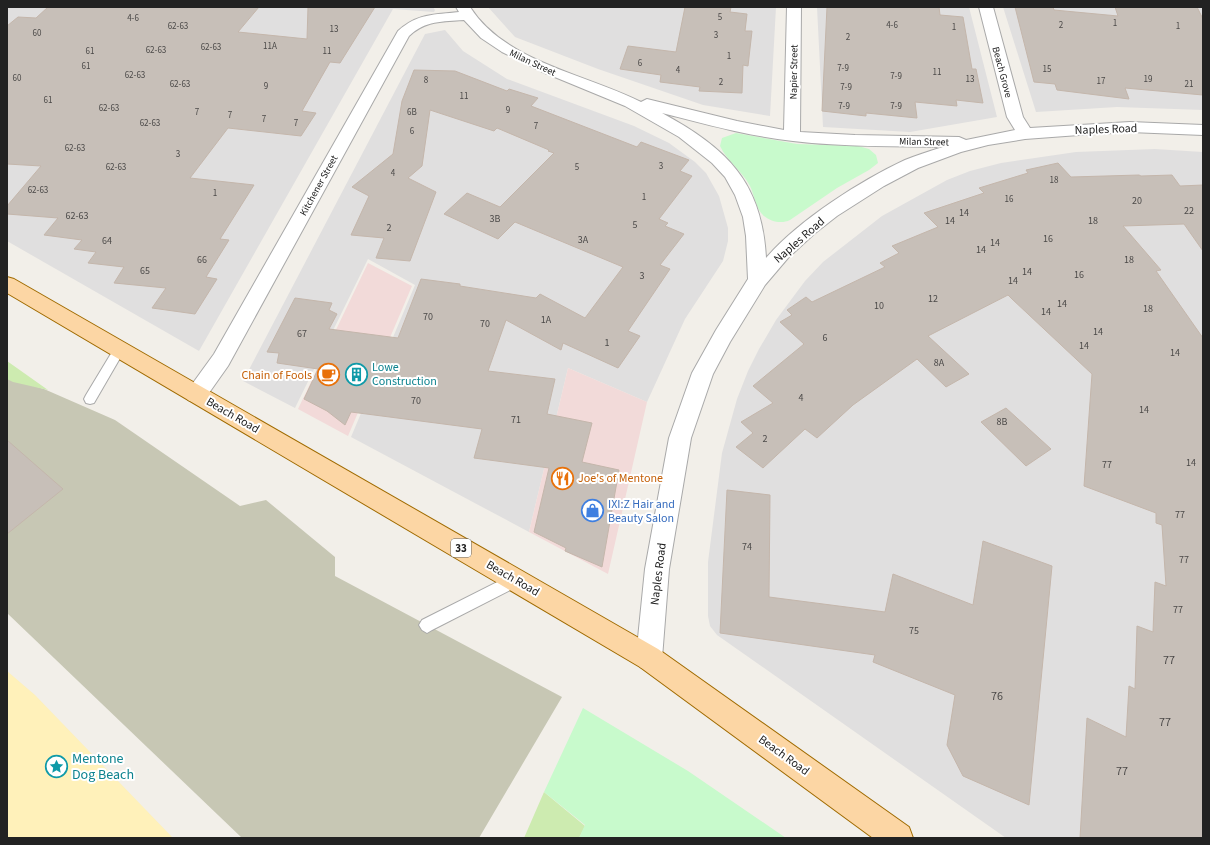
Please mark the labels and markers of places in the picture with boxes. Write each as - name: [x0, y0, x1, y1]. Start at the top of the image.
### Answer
- place label: Lowe Construction: [372, 359, 437, 390]
- building icon: Lowe Construction: [344, 361, 370, 387]
- cafe icon: Chain of Fools: [315, 362, 341, 388]
- place label: Chain of Fools: [241, 367, 312, 384]
- restaurant icon: Joe's of Mentone: [550, 465, 576, 491]
- place label: Joe's of Mentone: [578, 470, 663, 487]
- place label: IXI:Z Hair and Beauty Salon: [608, 496, 675, 527]
- shop icon: IXI:Z Hair and Beauty Salon: [580, 498, 606, 524]
- place label: Mentone Dog Beach: [72, 749, 134, 785]
- place icon: Mentone Dog Beach: [43, 753, 69, 779]

